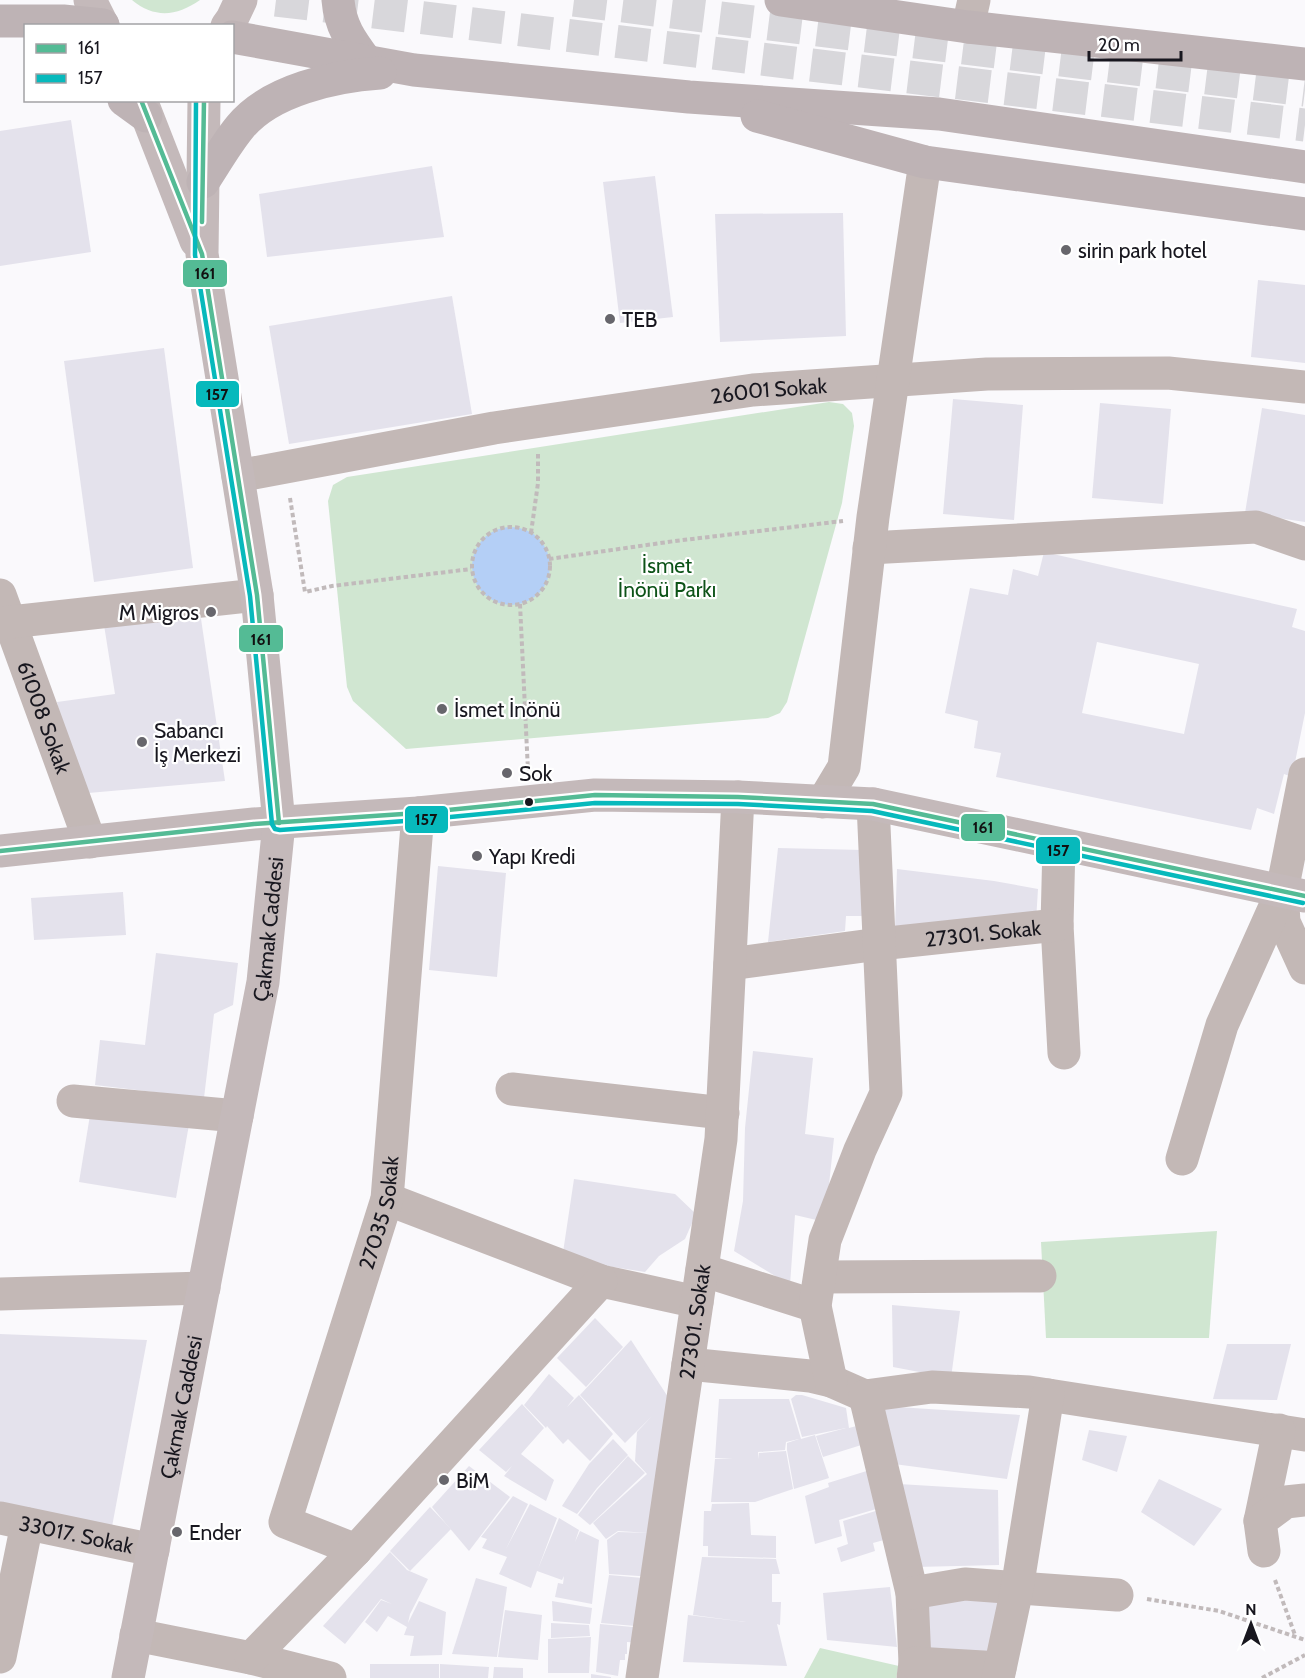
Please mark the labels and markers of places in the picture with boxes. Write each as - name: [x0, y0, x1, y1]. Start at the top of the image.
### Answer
- place label: sirin park hotel: [1078, 238, 1207, 263]
- marker: sirin park hotel: [1059, 243, 1073, 257]
- place label: TEB: [622, 307, 657, 332]
- marker: TEB: [603, 312, 617, 326]
- place label: M Migros: [119, 600, 199, 625]
- marker: M Migros: [204, 605, 218, 619]
- place label: İsmet İnönü: [454, 697, 560, 722]
- marker: İsmet İnönü: [435, 702, 449, 716]
- place label: Sabancı İş Merkezi: [154, 718, 241, 767]
- marker: Sabancı İş Merkezi: [135, 735, 149, 749]
- place label: Sok: [519, 761, 553, 786]
- marker: Sok: [500, 766, 514, 780]
- unlabelled marker: [523, 796, 535, 808]
- place label: Yapı Kredi: [488, 844, 576, 869]
- marker: Yapı Kredi: [470, 849, 484, 863]
- place label: BiM: [456, 1468, 490, 1493]
- marker: BiM: [437, 1473, 451, 1487]
- place label: Ender: [189, 1520, 242, 1545]
- marker: Ender: [170, 1525, 184, 1539]

